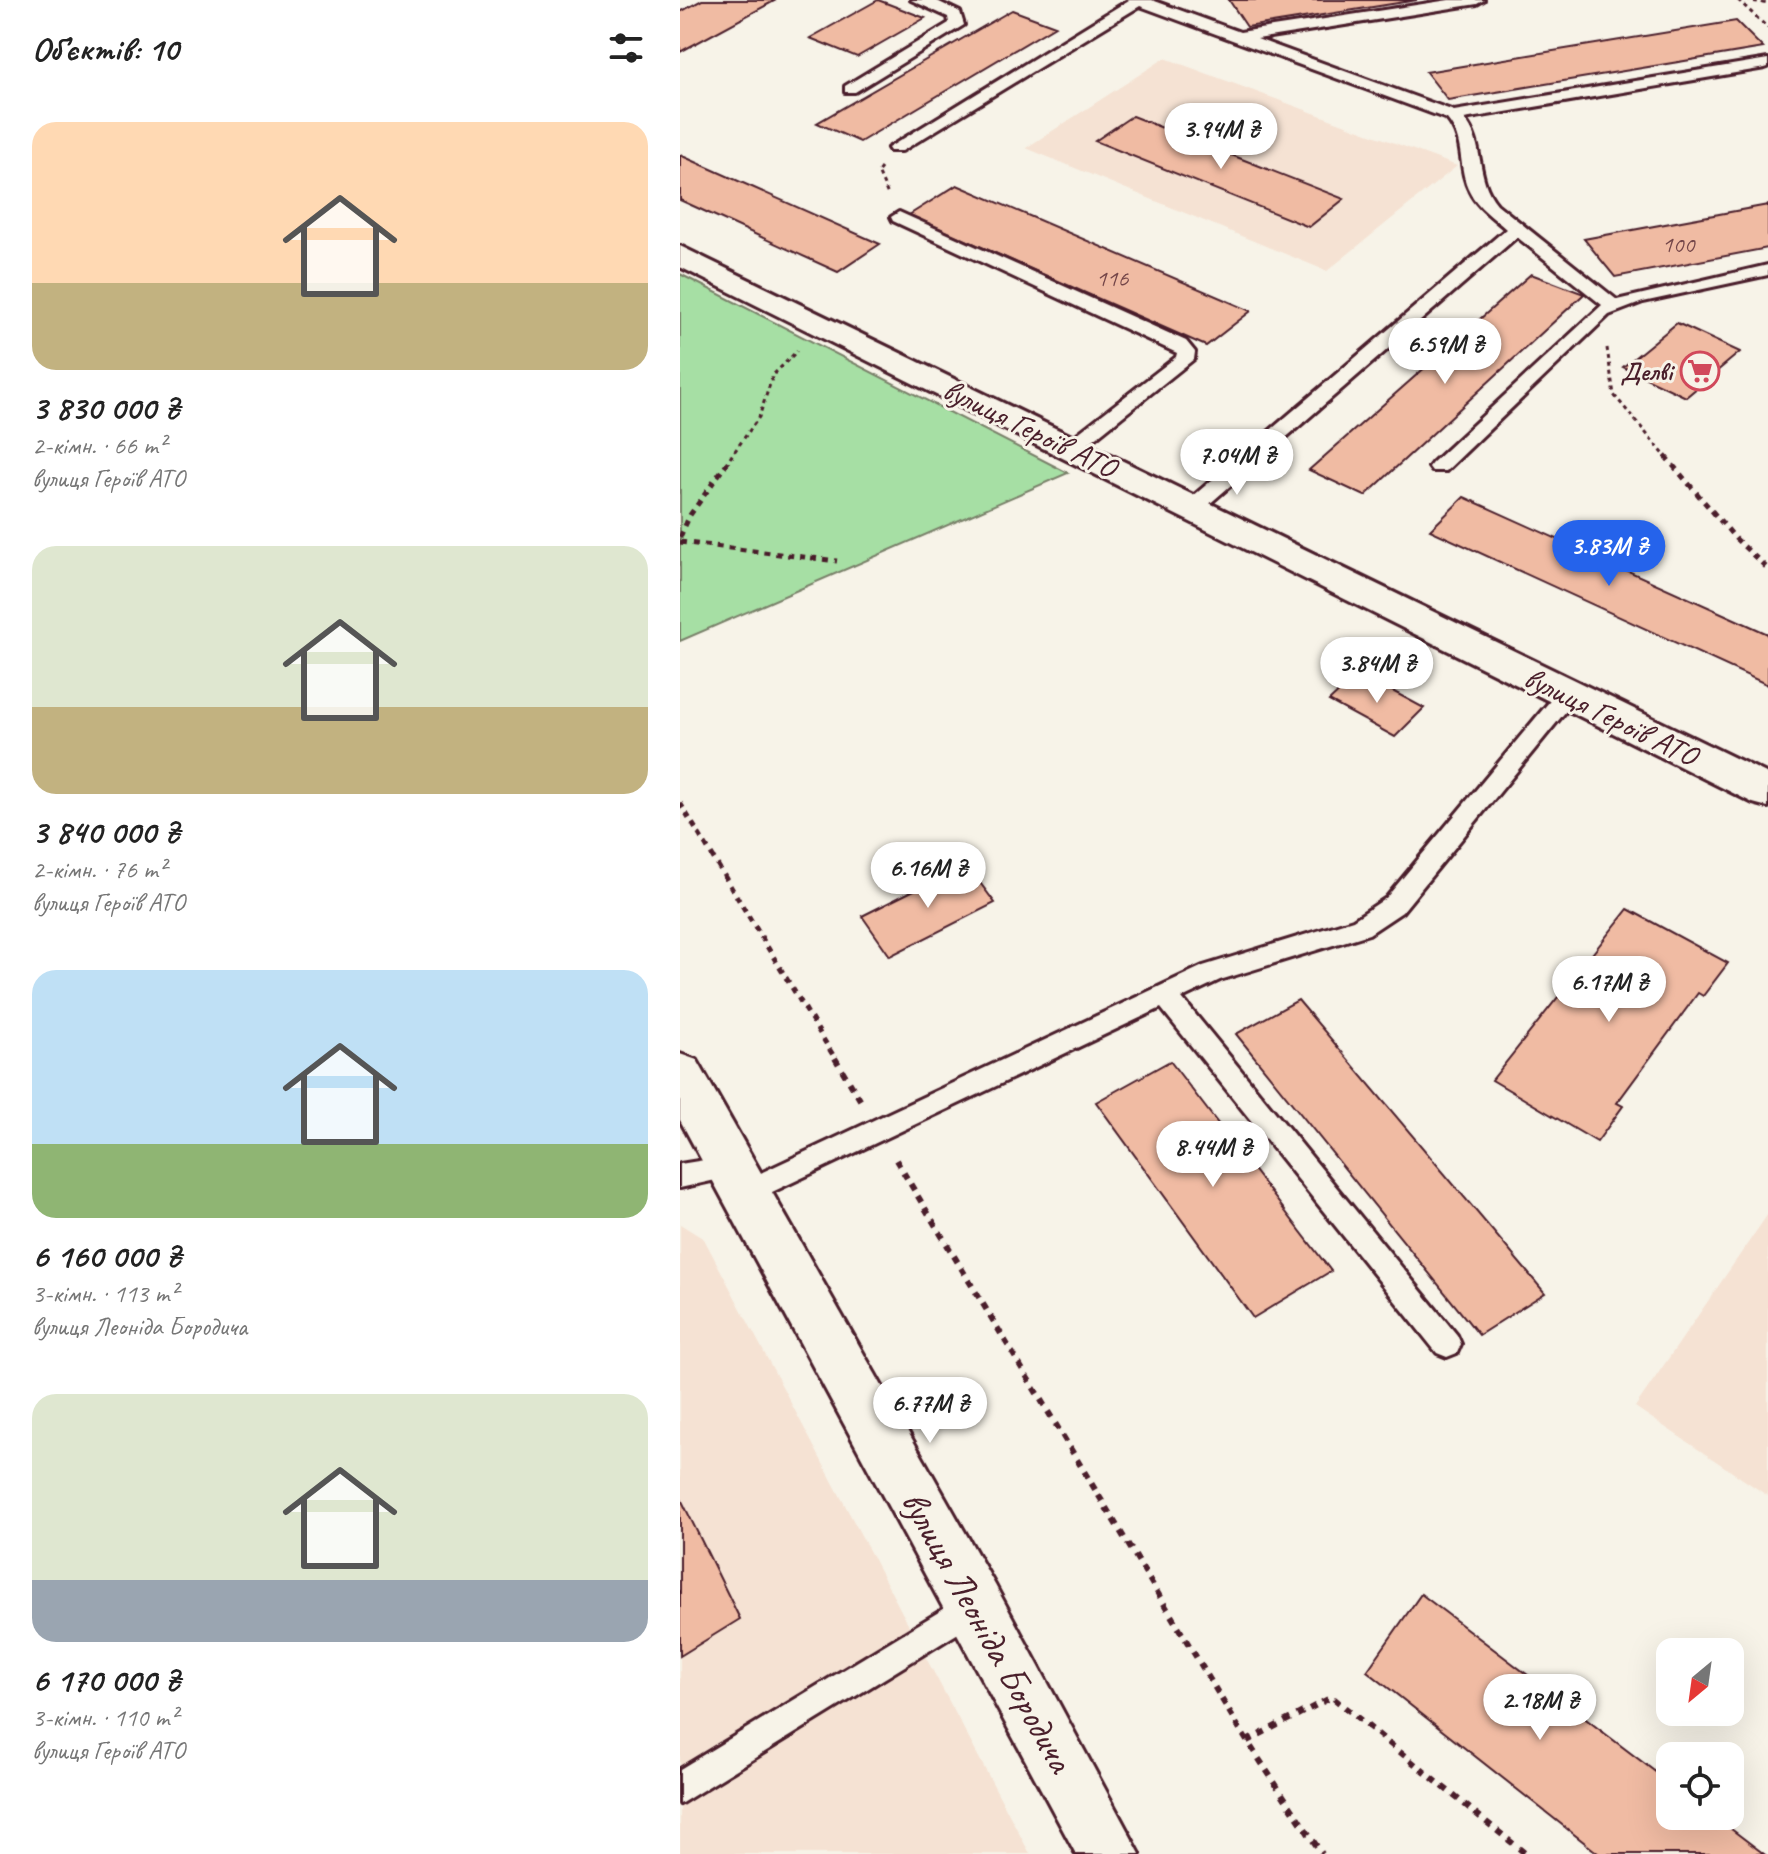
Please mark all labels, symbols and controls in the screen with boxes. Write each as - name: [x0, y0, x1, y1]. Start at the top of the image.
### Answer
- icon: filters: [604, 26, 648, 70]
- text: Об’єктів: 10: [32, 27, 178, 70]
- pin: 3.94M ₴: [1147, 103, 1295, 171]
- text: 3.94M ₴: [1182, 112, 1260, 145]
- icon: home: [268, 174, 412, 318]
- house number: 100: [1662, 229, 1696, 259]
- house number: 116: [1096, 263, 1129, 293]
- pin: 6.59M ₴: [1371, 318, 1519, 386]
- text: 6.59M ₴: [1406, 327, 1484, 360]
- supermarket icon: Делві: [1679, 350, 1721, 392]
- place label: Делві: [1620, 355, 1676, 388]
- street label: вулиця Героїв АТО: [936, 369, 1126, 489]
- text: 3 830 000 ₴: [32, 386, 179, 429]
- text: 2-кімн. · 66 m²: [32, 429, 166, 462]
- pin: 7.04M ₴: [1163, 429, 1311, 497]
- text: 7.04M ₴: [1198, 438, 1276, 471]
- text: вулиця Героїв АТО: [32, 462, 185, 495]
- pin: 3.83M ₴: [1535, 520, 1683, 588]
- text: 3.83M ₴: [1570, 529, 1648, 562]
- icon: home: [268, 598, 412, 742]
- pin: 3.84M ₴: [1303, 637, 1451, 705]
- text: 3.84M ₴: [1338, 646, 1416, 679]
- street label: вулиця Героїв АТО: [1517, 657, 1707, 777]
- text: 3 840 000 ₴: [32, 810, 179, 853]
- pin: 6.16M ₴: [854, 842, 1002, 910]
- text: 6.16M ₴: [889, 851, 967, 884]
- text: 2-кімн. · 76 m²: [32, 853, 166, 886]
- text: вулиця Героїв АТО: [32, 886, 185, 919]
- pin: 6.17M ₴: [1535, 956, 1683, 1024]
- text: 6.17M ₴: [1570, 965, 1648, 998]
- icon: home: [268, 1022, 412, 1166]
- pin: 8.44M ₴: [1139, 1121, 1287, 1189]
- text: 8.44M ₴: [1174, 1130, 1252, 1163]
- text: 6 160 000 ₴: [32, 1234, 181, 1277]
- text: 3-кімн. · 113 m²: [32, 1277, 178, 1310]
- text: вулиця Леоніда Бородича: [32, 1310, 247, 1343]
- pin: 6.77M ₴: [856, 1377, 1004, 1445]
- text: 6.77M ₴: [891, 1386, 969, 1419]
- icon: home: [268, 1446, 412, 1590]
- street label: вулиця Леоніда Бородича: [891, 1482, 1086, 1783]
- north arrow: [1656, 1638, 1744, 1726]
- map controls: [1656, 1638, 1744, 1830]
- text: 6 170 000 ₴: [32, 1658, 180, 1701]
- pin: 2.18M ₴: [1466, 1674, 1614, 1742]
- text: 2.18M ₴: [1501, 1683, 1579, 1716]
- text: 3-кімн. · 110 m²: [32, 1701, 178, 1734]
- text: вулиця Героїв АТО: [32, 1734, 185, 1767]
- button: locate: [1656, 1742, 1744, 1830]

